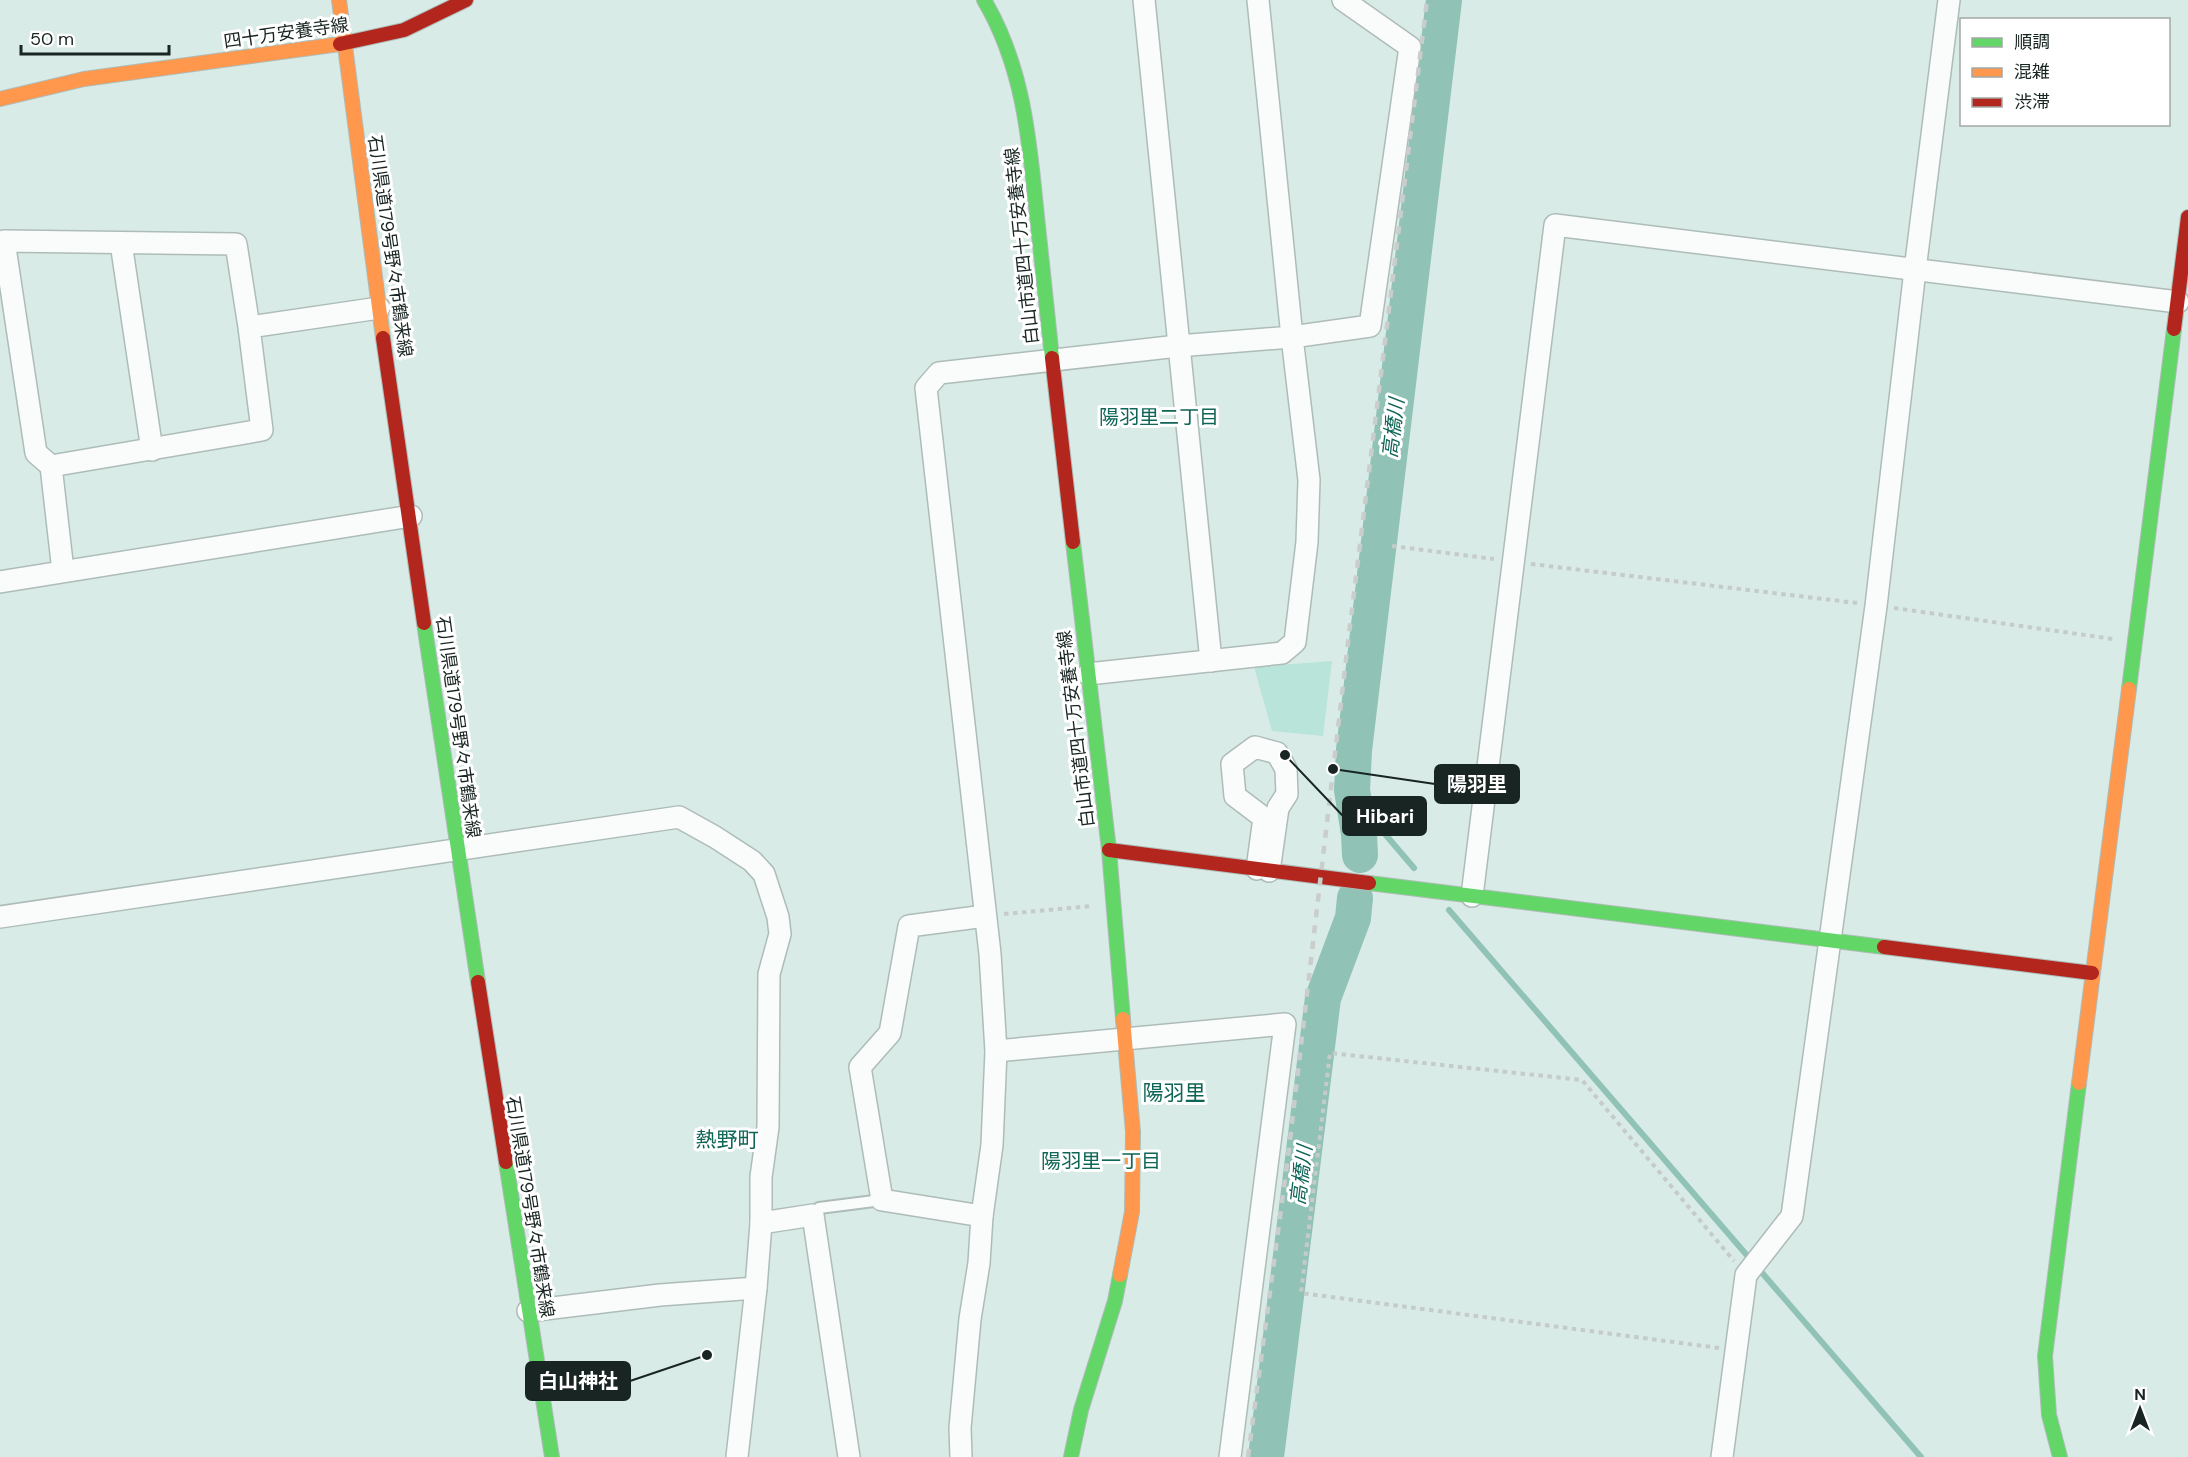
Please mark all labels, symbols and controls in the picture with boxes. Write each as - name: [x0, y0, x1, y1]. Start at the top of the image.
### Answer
- street label: 四十万安養寺線: [222, 12, 350, 54]
- scale bar: [21, 18, 170, 56]
- legend: [1960, 18, 2170, 126]
- text: 50 m: [30, 27, 74, 51]
- text: 順調: [2014, 30, 2050, 54]
- text: 混雑: [2014, 60, 2050, 84]
- text: 渋滞: [2014, 90, 2050, 114]
- street label: 石川県道179号野々市鶴来線: [363, 133, 417, 359]
- street label: 白山市道四十万安養寺線: [1000, 146, 1044, 346]
- water label: 高橋川: [1376, 395, 1410, 459]
- district label: 陽羽里二丁目: [1099, 404, 1219, 430]
- street label: 石川県道179号野々市鶴来線: [431, 614, 485, 840]
- street label: 白山市道四十万安養寺線: [1052, 629, 1100, 829]
- callout: 陽羽里: [1435, 765, 1519, 803]
- text: 陽羽里: [1447, 771, 1507, 797]
- callout: Hibari: [1343, 797, 1426, 835]
- text: Hibari: [1356, 803, 1414, 829]
- district label: 陽羽里: [1143, 1079, 1206, 1107]
- street label: 石川県道179号野々市鶴来線: [501, 1094, 559, 1320]
- district label: 熱野町: [696, 1126, 759, 1154]
- water label: 高橋川: [1284, 1142, 1318, 1206]
- district label: 陽羽里一丁目: [1041, 1148, 1161, 1174]
- callout: 白山神社: [526, 1362, 630, 1400]
- text: 白山神社: [538, 1368, 618, 1394]
- north arrow: [2110, 1379, 2170, 1439]
- text: N: [2134, 1384, 2146, 1405]

